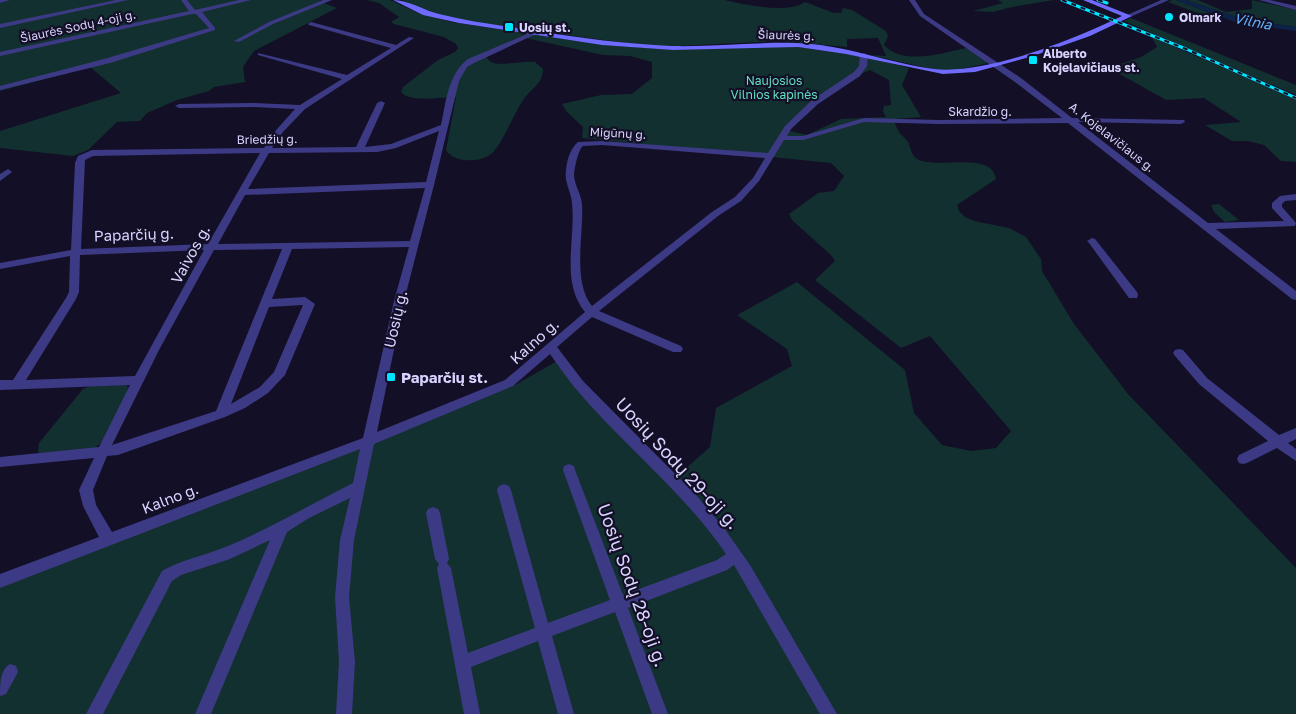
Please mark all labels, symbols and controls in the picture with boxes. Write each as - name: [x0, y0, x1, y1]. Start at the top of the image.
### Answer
- street label: Šiaurės Sodų 4-oji g.: [19, 6, 137, 46]
- water label: Vilnia: [1233, 9, 1274, 33]
- place label: Olmark: [1179, 10, 1221, 25]
- marker: Olmark: [1163, 11, 1175, 23]
- place label: Uosių st.: [519, 20, 571, 35]
- marker: Uosių st.: [503, 21, 515, 33]
- street label: Šiaurės g.: [757, 27, 815, 43]
- place label: Alberto Kojelavičiaus st.: [1043, 46, 1140, 75]
- marker: Alberto Kojelavičiaus st.: [1027, 54, 1039, 66]
- park label: Naujosios Vilnios kapinės: [731, 73, 818, 102]
- street label: A. Kojelavičiaus g.: [1066, 99, 1158, 175]
- street label: Skardžio g.: [948, 104, 1012, 119]
- street label: Migūnų g.: [589, 124, 647, 142]
- street label: Briedžių g.: [236, 131, 298, 147]
- street label: Vaivos g.: [167, 222, 213, 286]
- street label: Paparčių g.: [94, 224, 174, 244]
- street label: Uosių g.: [380, 288, 410, 350]
- street label: Kalno g.: [506, 315, 562, 367]
- place label: Paparčių st.: [401, 368, 488, 386]
- marker: Paparčių st.: [385, 371, 397, 383]
- street label: Uosių Sodų 29-oji g.: [611, 393, 745, 533]
- street label: Kalno g.: [139, 479, 201, 517]
- street label: Uosių Sodų 28-oji g.: [593, 500, 673, 670]

